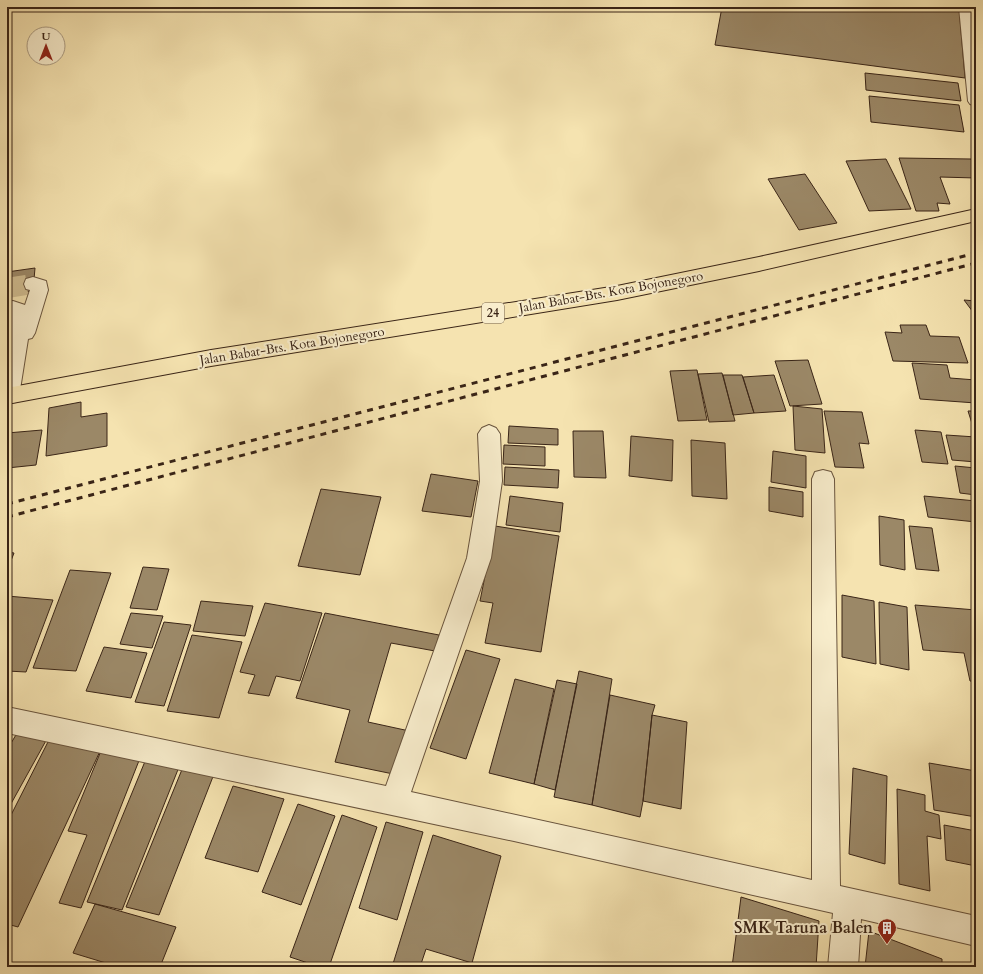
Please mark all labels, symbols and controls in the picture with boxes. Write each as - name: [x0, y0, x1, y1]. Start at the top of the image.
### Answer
- north arrow: [26, 26, 66, 66]
- text: U: [42, 29, 51, 44]
- street label: Jalan Babat-Bts. Kota Bojonegoro: [516, 267, 704, 317]
- road number: 24: [482, 303, 504, 323]
- street label: Jalan Babat-Bts. Kota Bojonegoro: [196, 323, 386, 370]
- place label: SMK Taruna Balen: [734, 917, 874, 939]
- building icon: SMK Taruna Balen: [876, 917, 898, 945]

